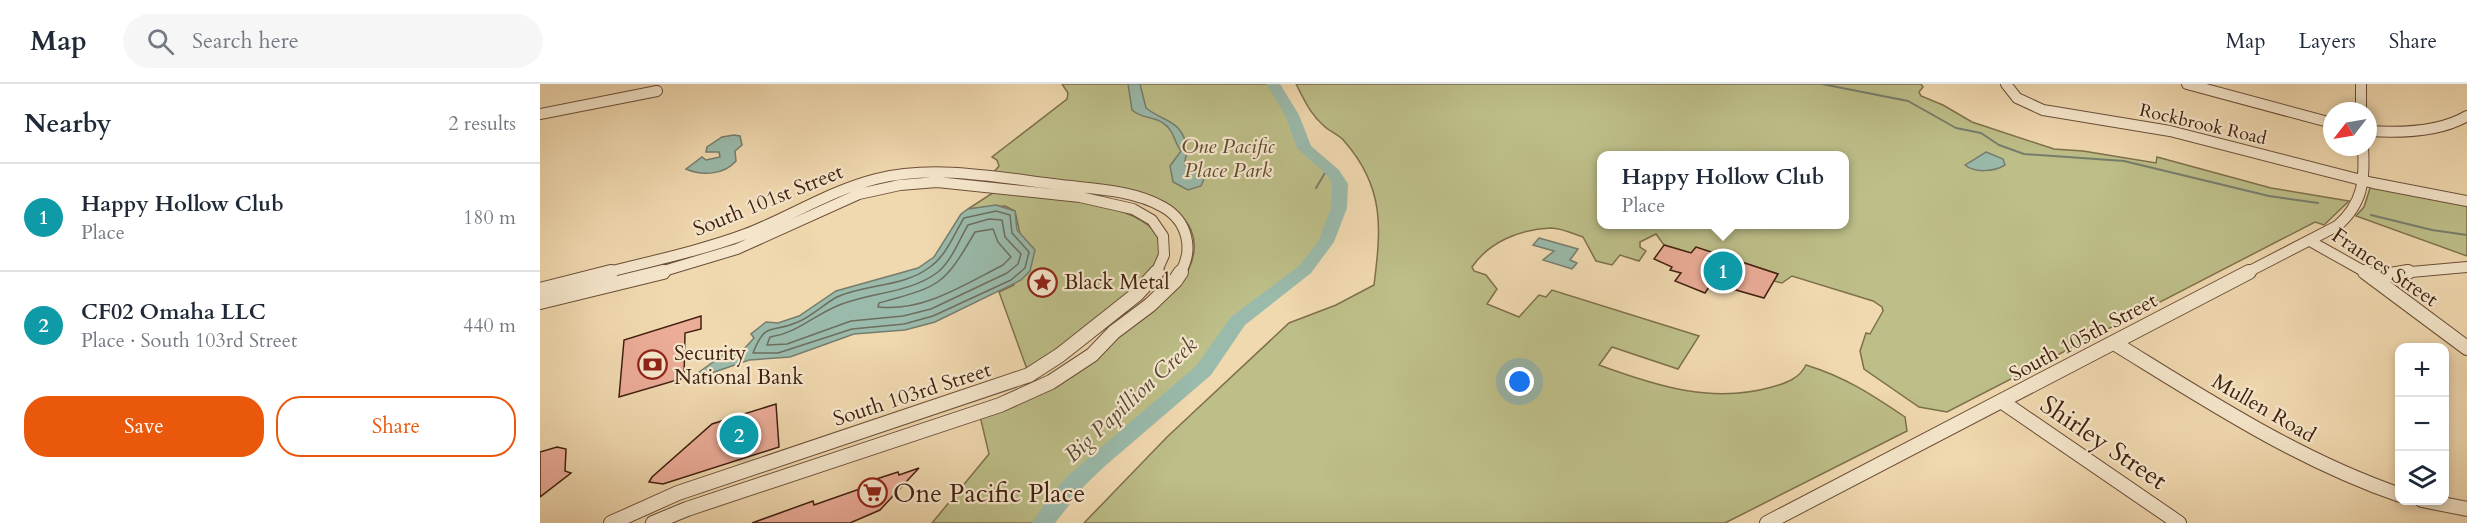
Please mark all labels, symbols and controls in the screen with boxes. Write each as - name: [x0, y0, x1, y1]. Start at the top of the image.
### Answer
- search box: [123, 14, 543, 68]
- text: Map: [30, 22, 87, 60]
- icon: search: [144, 25, 177, 58]
- text: Search here: [192, 26, 299, 56]
- text: Map: [2226, 27, 2266, 56]
- text: Layers: [2299, 27, 2356, 56]
- text: Share: [2389, 27, 2437, 56]
- street label: Rockbrook Road: [2137, 98, 2269, 151]
- north arrow: [2323, 102, 2377, 156]
- text: Nearby: [24, 106, 112, 141]
- text: 2 results: [448, 110, 516, 137]
- park label: One Pacific Place Park: [1181, 132, 1275, 185]
- popup: [1597, 151, 1849, 229]
- street label: South 101st Street: [689, 157, 848, 244]
- text: Happy Hollow Club: [1622, 162, 1824, 192]
- text: Happy Hollow Club: [81, 189, 284, 219]
- text: Place: [1622, 192, 1665, 219]
- text: 1: [38, 204, 49, 231]
- text: 180 m: [463, 204, 516, 231]
- text: Place: [81, 219, 125, 246]
- street label: Frances Street: [2326, 221, 2444, 314]
- pin: 1: [1704, 248, 1742, 294]
- place icon: Black Metal: [1027, 266, 1059, 298]
- place label: Black Metal: [1064, 268, 1170, 297]
- street label: South 105th Street: [2004, 286, 2163, 389]
- text: CF02 Omaha LLC: [81, 297, 266, 327]
- text: 2: [38, 312, 49, 339]
- text: 440 m: [463, 312, 516, 339]
- text: Place · South 103rd Street: [81, 327, 297, 354]
- water label: Big Papillion Creek: [1058, 330, 1204, 469]
- place label: Security National Bank: [674, 339, 804, 392]
- map controls: [2395, 343, 2449, 505]
- button: +: [2395, 343, 2449, 397]
- bank icon: Security National Bank: [637, 349, 669, 381]
- street label: South 103rd Street: [829, 355, 995, 434]
- your location: [1505, 367, 1534, 396]
- street label: Mullen Road: [2207, 367, 2321, 450]
- street label: Shirley Street: [2034, 387, 2174, 498]
- button: Save: [24, 396, 264, 457]
- button: Share: [276, 396, 516, 457]
- button: −: [2395, 397, 2449, 451]
- pin: 2: [720, 412, 758, 458]
- button: layers: [2395, 451, 2449, 505]
- place label: One Pacific Place: [893, 476, 1085, 511]
- supermarket icon: One Pacific Place: [856, 477, 888, 509]

